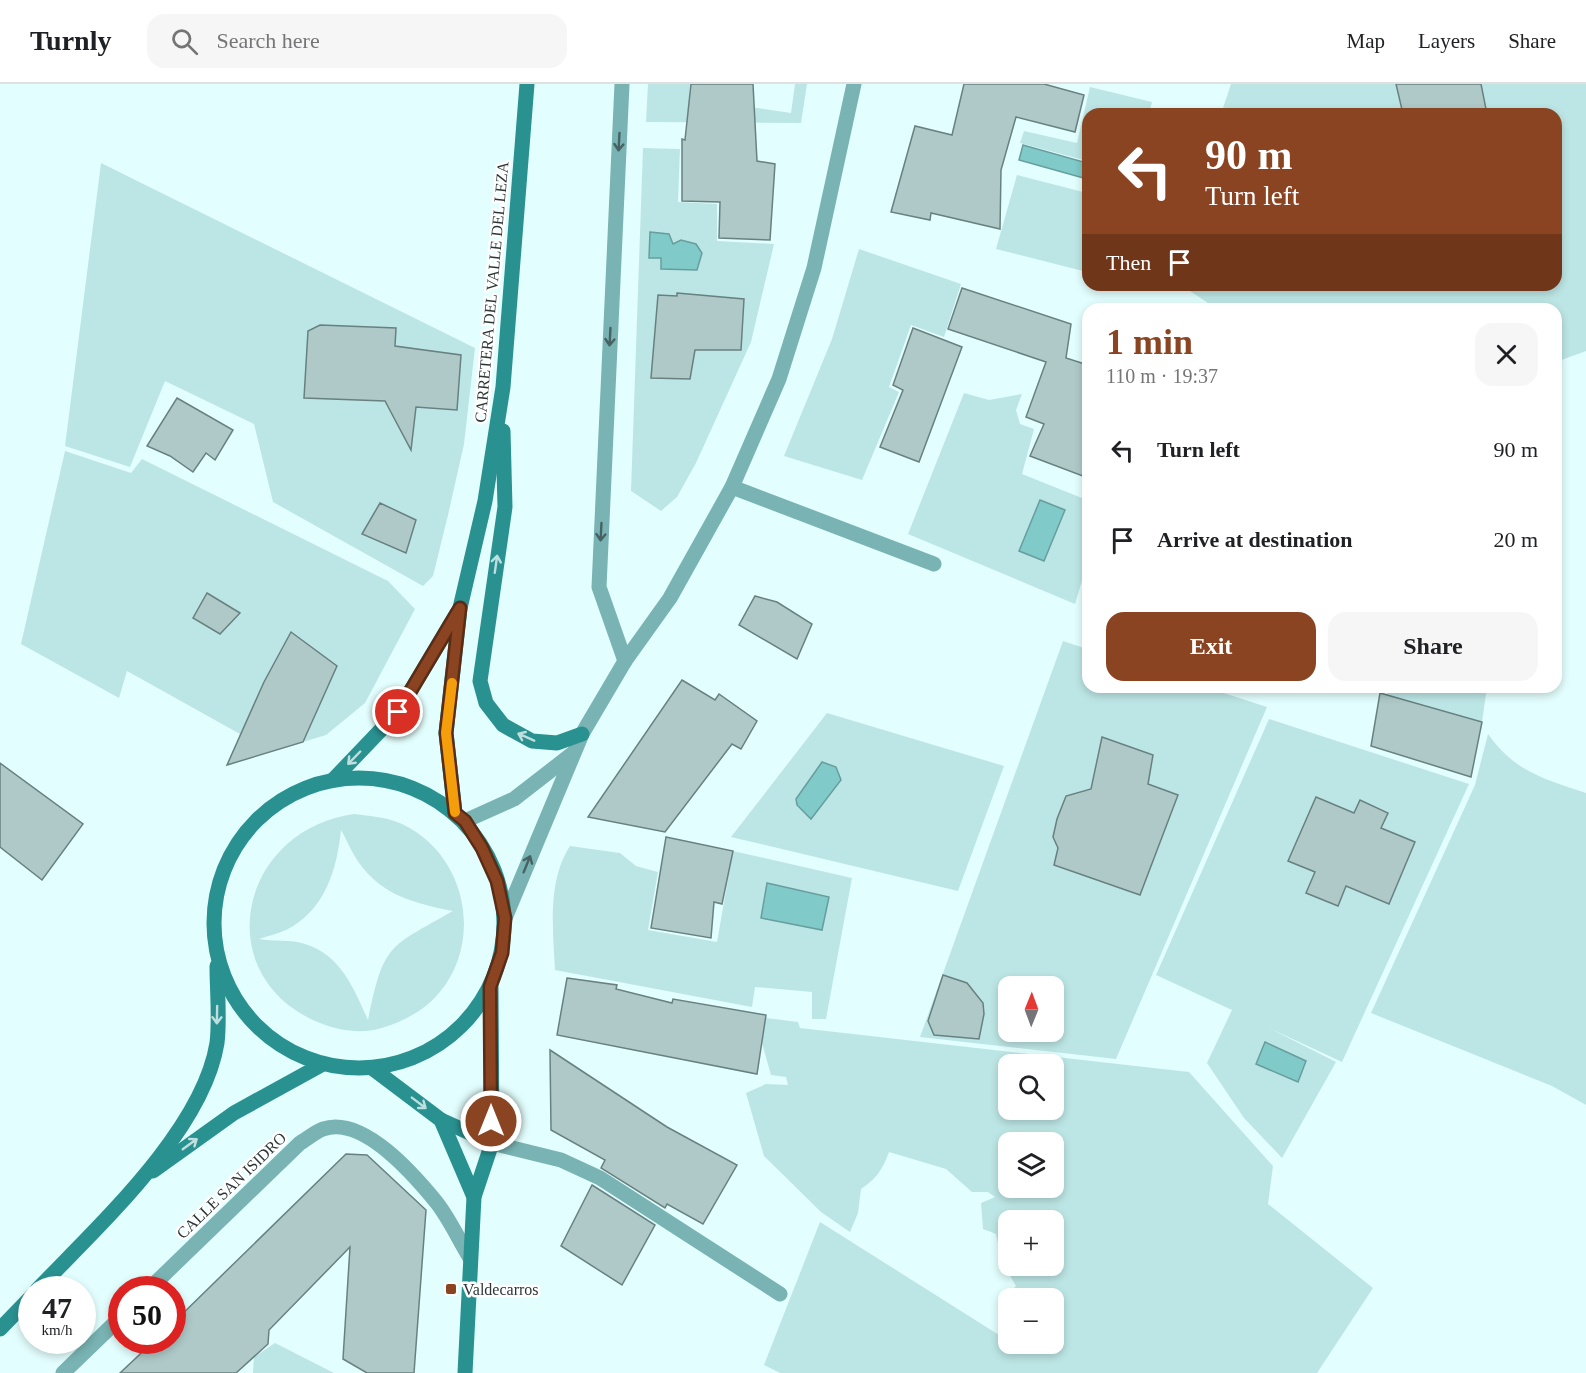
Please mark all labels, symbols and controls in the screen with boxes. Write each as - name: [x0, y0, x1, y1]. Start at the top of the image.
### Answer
- search box: [147, 14, 567, 68]
- text: Turnly: [30, 25, 111, 56]
- icon: search: [168, 25, 201, 58]
- text: Search here: [216, 28, 320, 53]
- text: Map: [1347, 29, 1385, 53]
- text: Layers: [1418, 29, 1475, 53]
- text: Share: [1508, 29, 1556, 53]
- one-way arrow: [613, 132, 625, 152]
- icon: left: [1106, 132, 1184, 210]
- text: 90 m: [1205, 132, 1293, 178]
- street label: CARRETERA DEL VALLE DEL LEZA: [472, 160, 511, 423]
- text: Turn left: [1205, 181, 1299, 211]
- icon: arrive: [1163, 246, 1196, 279]
- text: Then: [1106, 250, 1151, 275]
- text: 1 min: [1106, 322, 1193, 362]
- button: close: [1475, 323, 1538, 386]
- one-way arrow: [605, 327, 616, 347]
- text: 110 m · 19:37: [1106, 365, 1218, 387]
- icon: left: [1106, 434, 1139, 467]
- text: Turn left: [1157, 437, 1240, 462]
- text: 90 m: [1493, 437, 1538, 462]
- one-way arrow: [596, 522, 607, 542]
- icon: arrive: [1106, 524, 1139, 557]
- text: Arrive at destination: [1157, 527, 1353, 552]
- text: 20 m: [1493, 527, 1538, 552]
- one-way arrow: [491, 555, 502, 574]
- button: Exit: [1106, 612, 1316, 681]
- button: Share: [1328, 612, 1538, 681]
- pin: [372, 686, 423, 737]
- icon: arrive: [381, 695, 414, 728]
- one-way arrow: [517, 731, 535, 742]
- one-way arrow: [347, 750, 361, 765]
- one-way arrow: [522, 855, 533, 874]
- north arrow: [998, 976, 1064, 1042]
- map controls: [998, 976, 1064, 1354]
- one-way arrow: [211, 1005, 223, 1025]
- button: search: [998, 1054, 1064, 1120]
- position arrow: [459, 1089, 523, 1153]
- one-way arrow: [411, 1096, 427, 1109]
- street label: CALLE SAN ISIDRO: [173, 1129, 289, 1242]
- button: layers: [998, 1132, 1064, 1198]
- one-way arrow: [182, 1138, 198, 1150]
- button: +: [998, 1210, 1064, 1276]
- speed limit sign: 50: [108, 1276, 186, 1354]
- place label: Valdecarros: [463, 1281, 539, 1298]
- marker: Valdecarros: [444, 1282, 458, 1296]
- button: −: [998, 1288, 1064, 1354]
- text: 47: [42, 1291, 72, 1324]
- text: km/h: [42, 1322, 72, 1338]

